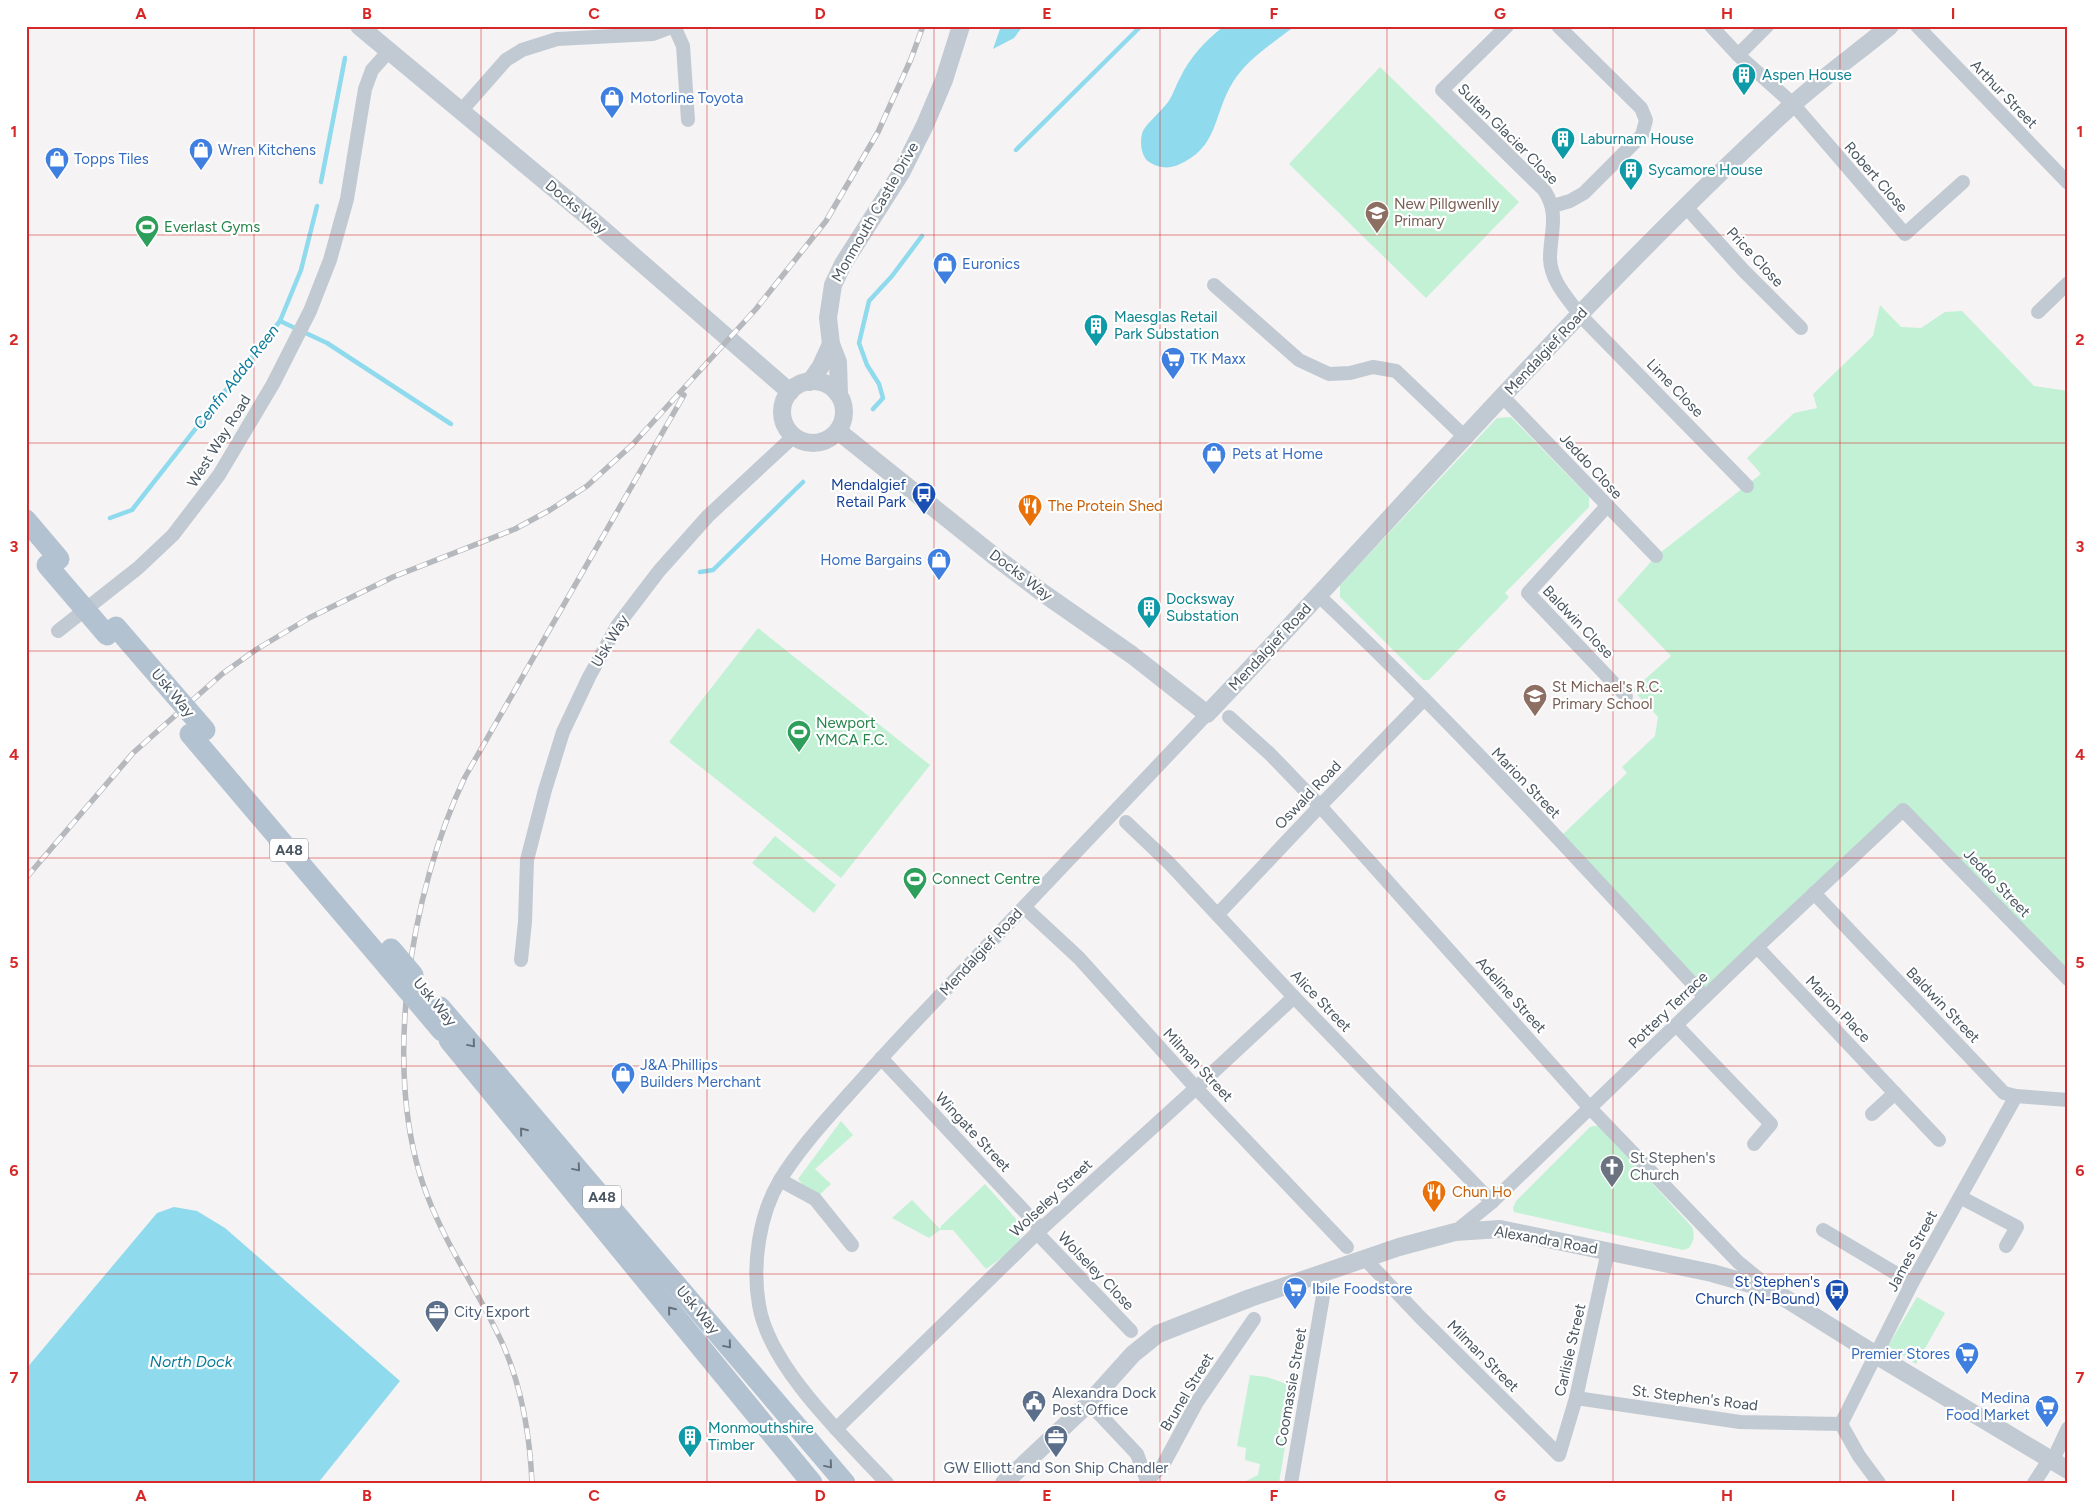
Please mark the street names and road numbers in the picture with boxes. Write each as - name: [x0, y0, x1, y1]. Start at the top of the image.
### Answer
- street label: Arthur Street: [1967, 56, 2041, 132]
- street label: Sultan Glacier Close: [1454, 80, 1562, 188]
- street label: Robert Close: [1840, 138, 1912, 216]
- street label: Monmouth Castle Drive: [828, 139, 922, 285]
- street label: Docks Way: [542, 176, 610, 238]
- street label: Price Close: [1723, 223, 1787, 291]
- street label: Mendalgief Road: [1501, 303, 1591, 399]
- street label: Lime Close: [1643, 355, 1707, 421]
- street label: West Way Road: [183, 391, 255, 491]
- street label: Jeddo Close: [1556, 429, 1626, 503]
- street label: Docks Way: [986, 545, 1056, 605]
- street label: Baldwin Close: [1539, 582, 1617, 662]
- street label: Mendalgief Road: [1225, 599, 1315, 695]
- street label: Usk Way: [587, 612, 633, 670]
- street label: Usk Way: [148, 665, 199, 721]
- street label: Marion Street: [1488, 744, 1565, 822]
- street label: Oswald Road: [1271, 757, 1345, 833]
- road number: A48: [270, 838, 308, 862]
- street label: Jeddo Street: [1960, 845, 2034, 921]
- street label: Mendalgief Road: [936, 904, 1026, 1000]
- street label: Adeline Street: [1472, 953, 1550, 1037]
- street label: Baldwin Street: [1902, 963, 1984, 1047]
- street label: Alice Street: [1287, 966, 1355, 1036]
- street label: Pottery Terrace: [1625, 968, 1711, 1052]
- street label: Marion Place: [1802, 972, 1874, 1046]
- street label: Usk Way: [410, 974, 461, 1030]
- street label: Milman Street: [1159, 1024, 1237, 1106]
- street label: Wingate Street: [932, 1088, 1015, 1176]
- street label: Wolseley Street: [1006, 1155, 1096, 1241]
- road number: A48: [583, 1186, 621, 1208]
- street label: James Street: [1883, 1207, 1941, 1295]
- street label: Alexandra Road: [1493, 1222, 1599, 1258]
- street label: Wolseley Close: [1054, 1228, 1138, 1314]
- street label: Usk Way: [673, 1282, 724, 1338]
- street label: Carlisle Street: [1551, 1302, 1589, 1398]
- street label: Milman Street: [1443, 1316, 1523, 1396]
- street label: Coomassie Street: [1272, 1326, 1310, 1448]
- street label: Brunel Street: [1157, 1349, 1218, 1434]
- street label: St. Stephen's Road: [1631, 1381, 1759, 1415]

